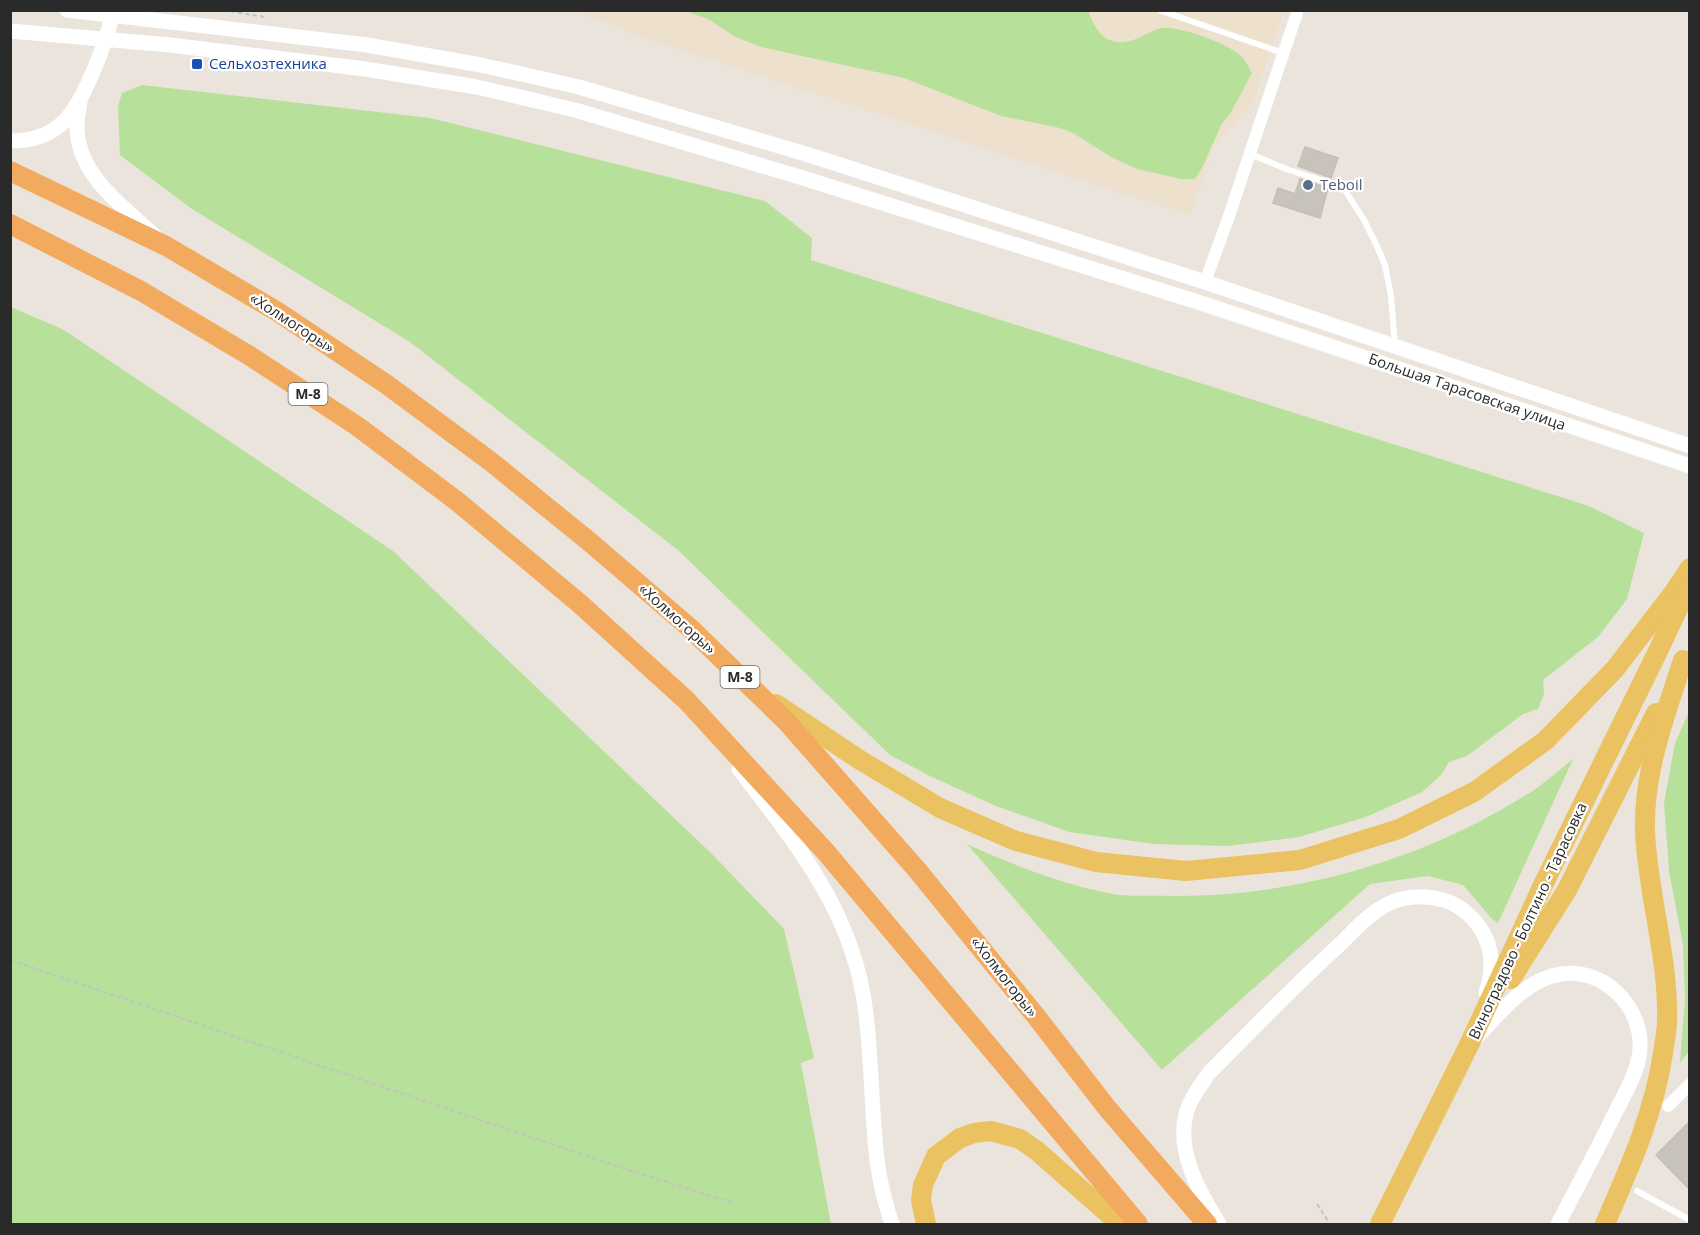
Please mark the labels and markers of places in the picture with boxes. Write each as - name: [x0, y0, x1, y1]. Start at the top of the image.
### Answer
- place label: Сельхозтехника: [209, 53, 327, 73]
- marker: Сельхозтехника: [190, 57, 204, 71]
- place label: Teboil: [1320, 174, 1362, 194]
- marker: Teboil: [1301, 178, 1315, 192]

